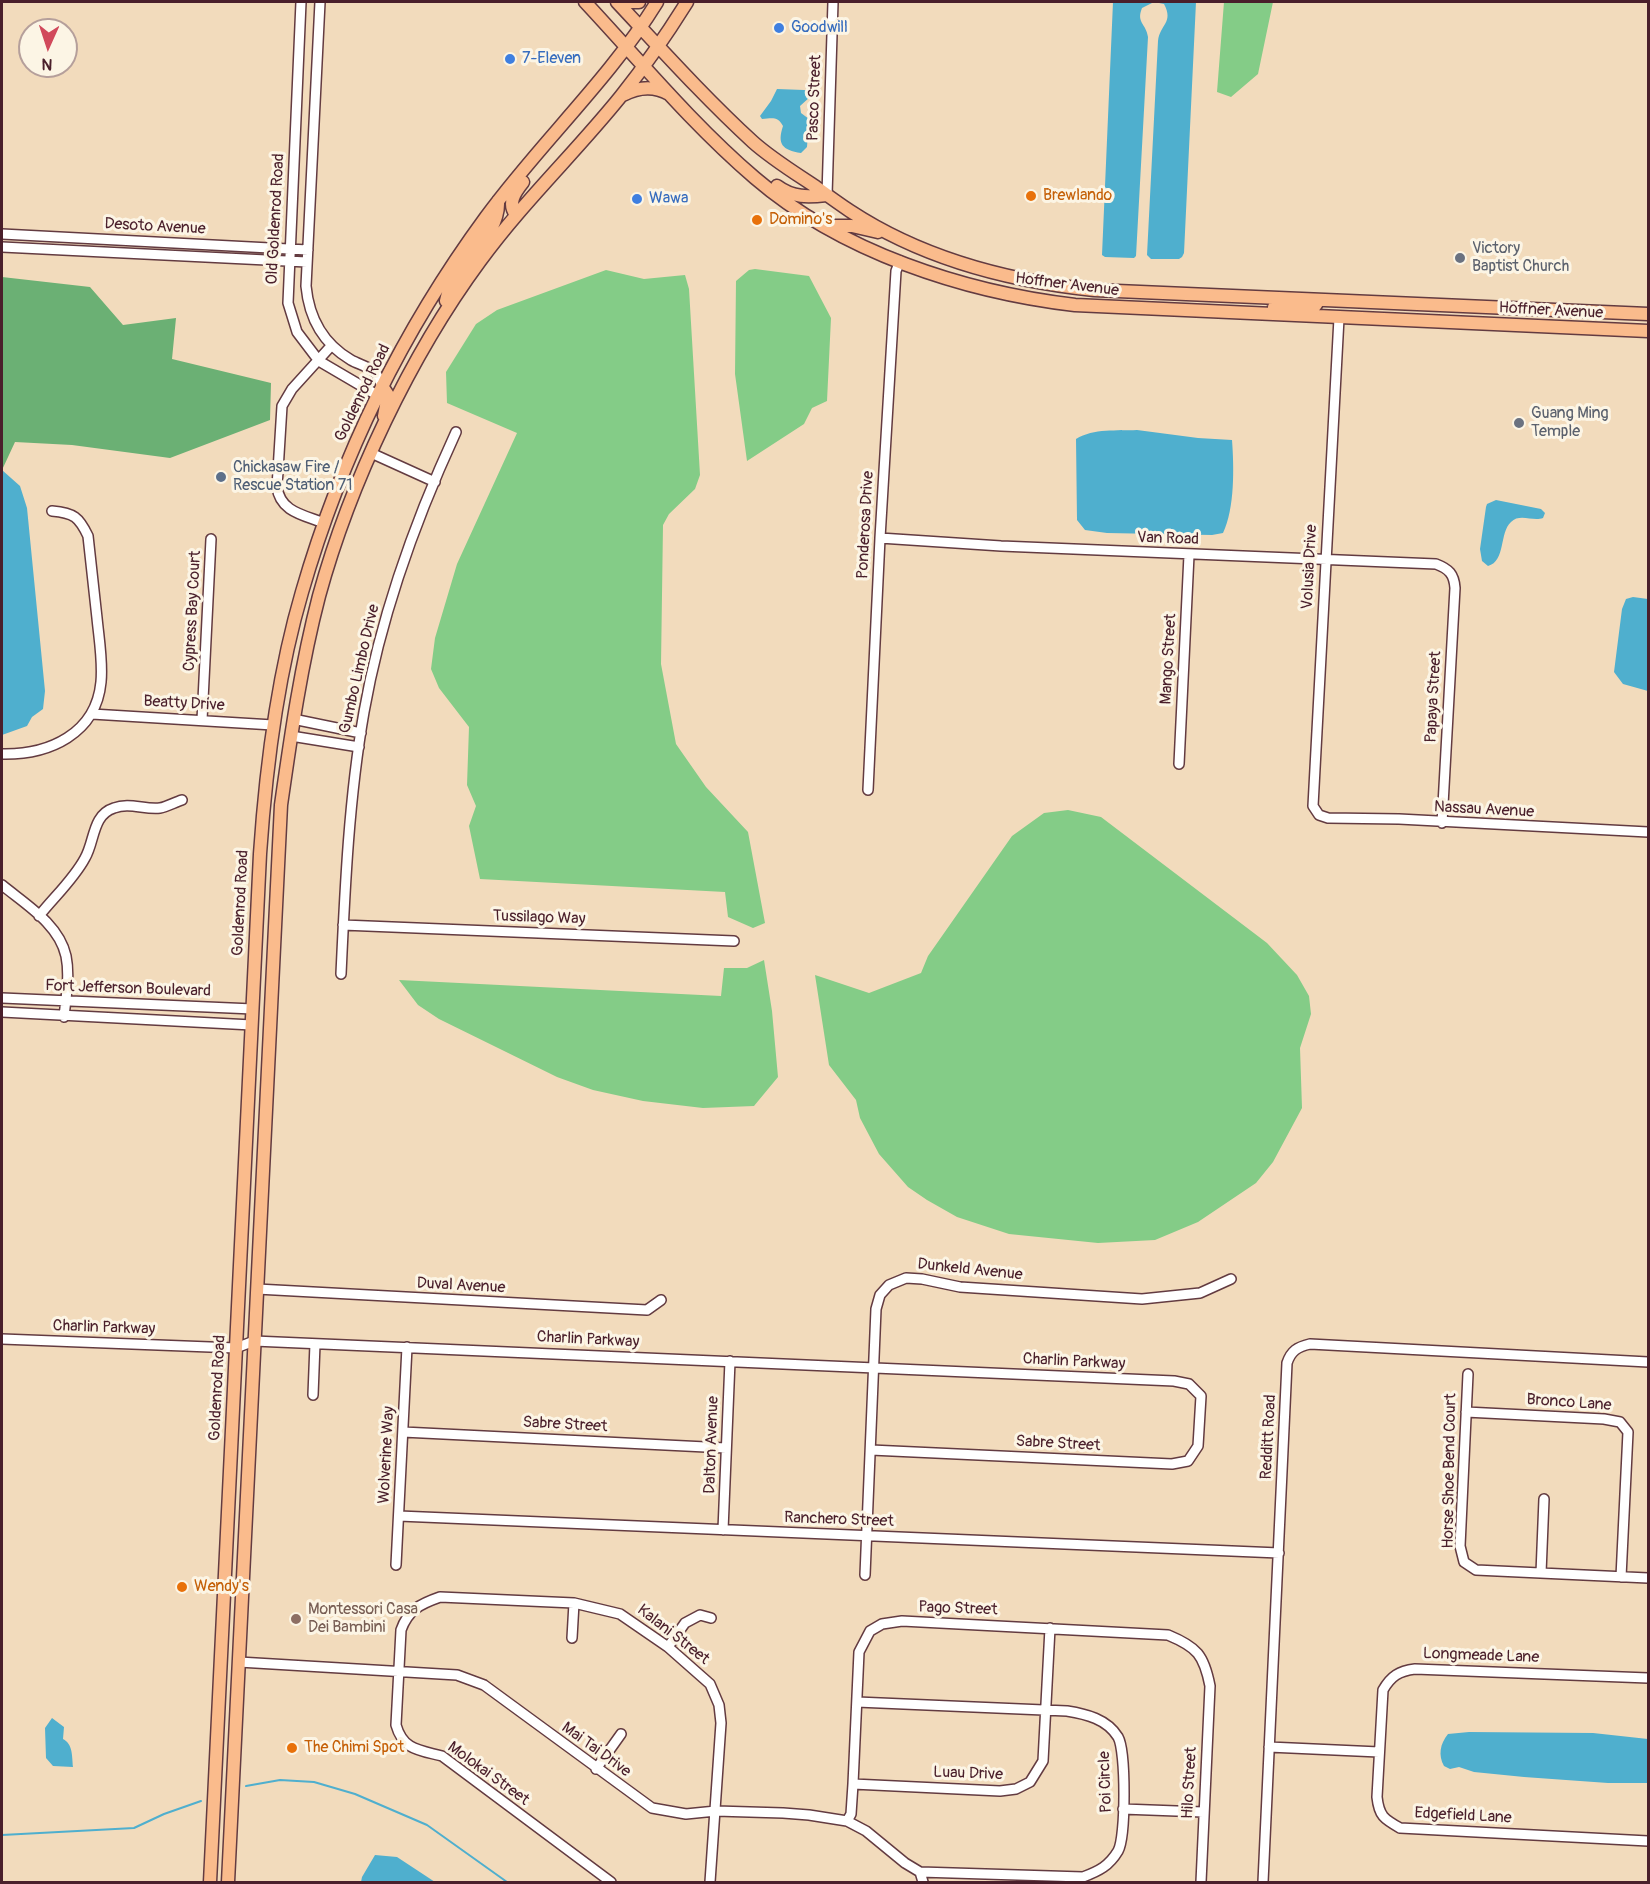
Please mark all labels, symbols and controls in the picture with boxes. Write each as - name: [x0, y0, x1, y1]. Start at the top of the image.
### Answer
- north arrow: [18, 18, 78, 78]
- place label: Goodwill: [791, 18, 848, 38]
- marker: Goodwill: [772, 21, 786, 35]
- place label: 7-Eleven: [522, 49, 581, 69]
- marker: 7-Eleven: [503, 52, 517, 66]
- text: N: [41, 54, 53, 74]
- street label: Pasco Street: [804, 55, 826, 141]
- street label: Old Goldenrod Road: [263, 153, 289, 285]
- place label: Brewlando: [1043, 186, 1112, 206]
- place label: Wawa: [649, 189, 688, 209]
- marker: Brewlando: [1024, 189, 1038, 203]
- marker: Wawa: [630, 192, 644, 206]
- place label: Domino's: [769, 210, 832, 230]
- marker: Domino's: [750, 213, 764, 227]
- street label: Desoto Avenue: [104, 215, 206, 239]
- place label: Victory Baptist Church: [1472, 239, 1569, 277]
- marker: Victory Baptist Church: [1453, 251, 1467, 265]
- street label: Hoffner Avenue: [1014, 269, 1120, 301]
- street label: Hoffner Avenue: [1498, 299, 1604, 323]
- street label: Goldenrod Road: [331, 341, 395, 445]
- place label: Guang Ming Temple: [1531, 404, 1609, 442]
- marker: Guang Ming Temple: [1512, 416, 1526, 430]
- place label: Chickasaw Fire / Rescue Station 71: [233, 458, 353, 496]
- marker: Chickasaw Fire / Rescue Station 71: [214, 470, 228, 484]
- street label: Ponderosa Drive: [854, 470, 878, 580]
- street label: Volusia Drive: [1298, 524, 1322, 610]
- street label: Van Road: [1137, 528, 1199, 550]
- street label: Cypress Bay Court: [180, 550, 206, 672]
- street label: Gumbo Limbo Drive: [336, 602, 384, 736]
- street label: Mango Street: [1157, 613, 1181, 705]
- street label: Papaya Street: [1422, 651, 1446, 743]
- street label: Beatty Drive: [143, 692, 225, 716]
- street label: Nassau Avenue: [1433, 798, 1535, 822]
- street label: Goldenrod Road: [229, 850, 253, 956]
- street label: Tussilago Way: [492, 907, 586, 929]
- street label: Fort Jefferson Boulevard: [45, 977, 211, 1001]
- street label: Dunkeld Avenue: [916, 1255, 1024, 1285]
- street label: Duval Avenue: [416, 1274, 506, 1298]
- street label: Charlin Parkway: [52, 1317, 156, 1339]
- street label: Charlin Parkway: [536, 1328, 640, 1352]
- street label: Goldenrod Road: [206, 1335, 230, 1441]
- street label: Charlin Parkway: [1022, 1350, 1126, 1374]
- street label: Bronco Lane: [1526, 1390, 1612, 1416]
- street label: Horse Shoe Bend Court: [1439, 1393, 1461, 1549]
- street label: Redditt Road: [1257, 1394, 1281, 1480]
- street label: Dalton Avenue: [701, 1396, 723, 1494]
- street label: Wolverine Way: [375, 1406, 399, 1504]
- street label: Sabre Street: [522, 1413, 608, 1437]
- street label: Sabre Street: [1015, 1432, 1101, 1456]
- street label: Ranchero Street: [784, 1508, 894, 1532]
- place label: Wendy's: [194, 1577, 249, 1597]
- marker: Wendy's: [175, 1580, 189, 1594]
- street label: Pago Street: [918, 1598, 998, 1620]
- place label: Montessori Casa Dei Bambini: [308, 1600, 418, 1638]
- street label: Kalani Street: [633, 1601, 713, 1669]
- marker: Montessori Casa Dei Bambini: [289, 1612, 303, 1626]
- street label: Longmeade Lane: [1423, 1644, 1539, 1668]
- street label: Mai Tai Drive: [558, 1718, 634, 1782]
- place label: The Chimi Spot: [304, 1738, 404, 1758]
- street label: Molokai Street: [443, 1738, 533, 1810]
- marker: The Chimi Spot: [285, 1741, 299, 1755]
- street label: Hilo Street: [1179, 1746, 1201, 1820]
- street label: Poi Circle: [1095, 1751, 1117, 1813]
- street label: Luau Drive: [933, 1763, 1003, 1785]
- street label: Edgefield Lane: [1414, 1804, 1512, 1828]

